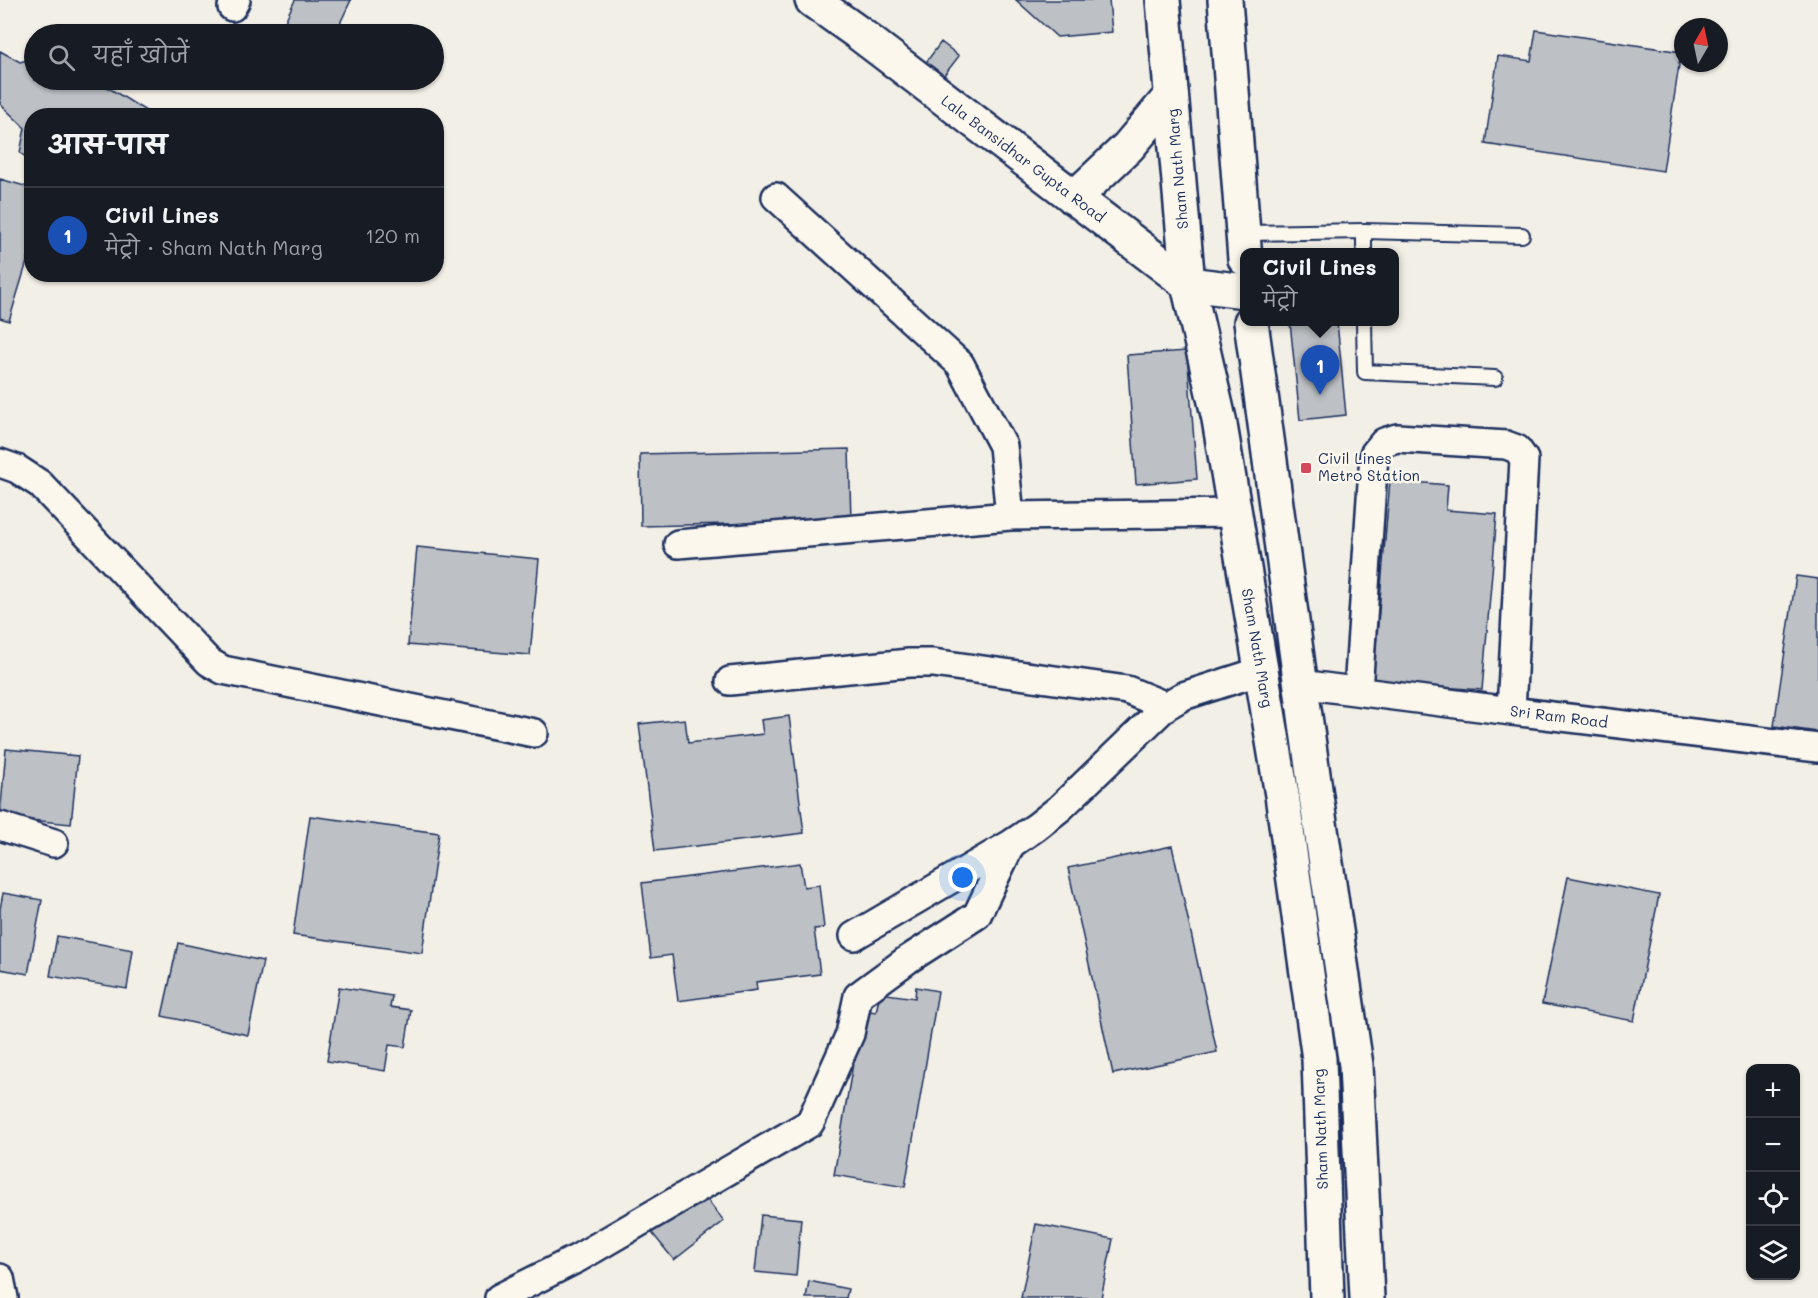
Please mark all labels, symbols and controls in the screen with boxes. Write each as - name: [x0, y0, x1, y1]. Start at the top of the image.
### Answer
- north arrow: [1674, 18, 1728, 72]
- search box: [24, 24, 444, 90]
- text: यहाँ खोजें: [93, 40, 189, 69]
- icon: search: [45, 41, 78, 74]
- street label: Lala Bansidhar Gupta Road: [938, 90, 1110, 226]
- street label: Sham Nath Marg: [1162, 108, 1192, 230]
- text: आस-पास: [48, 127, 167, 161]
- text: Civil Lines: [105, 200, 219, 229]
- text: 1: [63, 222, 72, 248]
- text: 120 m: [365, 222, 420, 248]
- text: मेट्रो · Sham Nath Marg: [105, 234, 323, 260]
- popup: [1240, 248, 1399, 326]
- text: Civil Lines: [1262, 252, 1377, 281]
- text: मेट्रो: [1262, 286, 1297, 312]
- pin: 1: [1300, 346, 1340, 395]
- place label: Civil Lines Metro Station: [1318, 448, 1420, 485]
- marker: Civil Lines Metro Station: [1299, 461, 1313, 475]
- street label: Sham Nath Marg: [1238, 587, 1278, 709]
- street label: Sri Ram Road: [1509, 700, 1609, 732]
- your location: [948, 863, 977, 892]
- map controls: [1746, 1064, 1800, 1280]
- button: +: [1746, 1064, 1800, 1118]
- street label: Sham Nath Marg: [1308, 1068, 1332, 1190]
- button: −: [1746, 1118, 1800, 1172]
- button: locate: [1746, 1172, 1800, 1226]
- button: layers: [1746, 1226, 1800, 1280]

